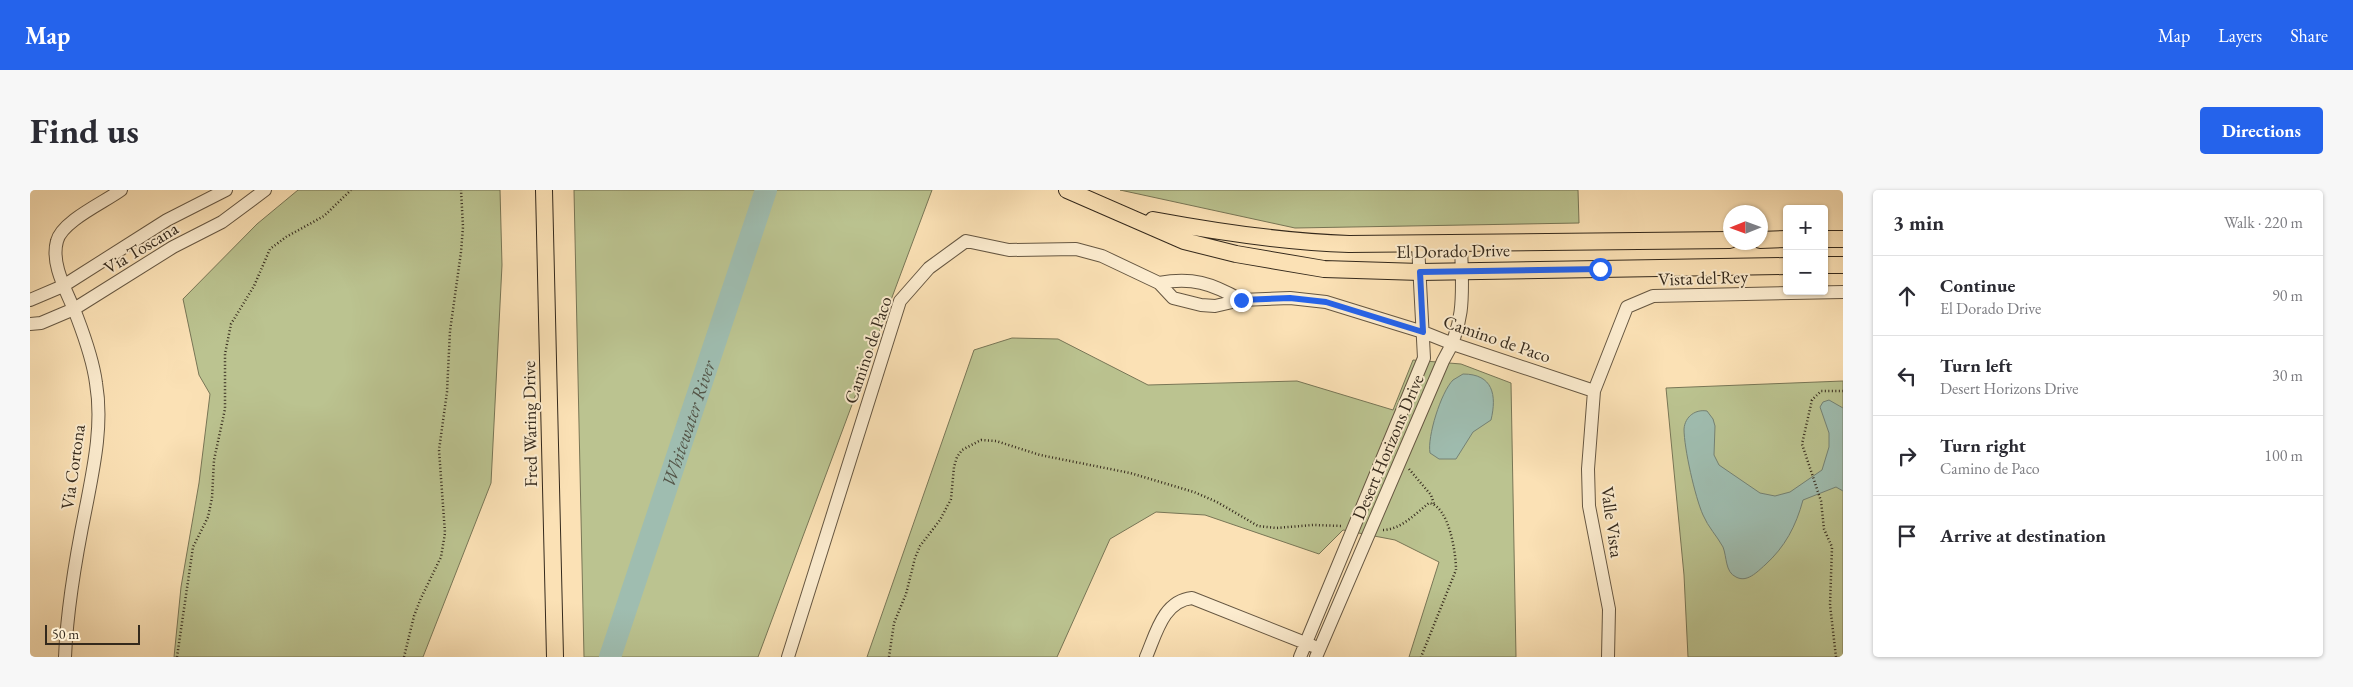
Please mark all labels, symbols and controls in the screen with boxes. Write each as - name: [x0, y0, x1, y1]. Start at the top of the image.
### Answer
- text: Map: [25, 20, 70, 51]
- text: Map: [2158, 24, 2190, 47]
- text: Layers: [2218, 24, 2262, 47]
- text: Share: [2290, 24, 2328, 47]
- button: Directions: [2200, 107, 2323, 154]
- text: Find us: [30, 108, 139, 153]
- north arrow: [1723, 205, 1768, 250]
- map controls: [1783, 205, 1828, 295]
- button: +: [1783, 205, 1828, 250]
- text: 3 min: [1893, 209, 1944, 236]
- text: Walk · 220 m: [2224, 212, 2303, 233]
- street label: Via Toscana: [99, 216, 183, 279]
- street label: El Dorado Drive: [1396, 238, 1510, 263]
- button: −: [1783, 250, 1828, 295]
- route start: [1589, 258, 1612, 281]
- street label: Vista del Rey: [1658, 264, 1749, 291]
- text: Continue: [1940, 273, 2015, 298]
- icon: ahead: [1893, 282, 1921, 310]
- text: 90 m: [2272, 285, 2303, 306]
- route end: [1230, 289, 1253, 312]
- street label: Camino de Paco: [838, 293, 897, 407]
- text: El Dorado Drive: [1940, 298, 2041, 319]
- street label: Camino de Paco: [1440, 309, 1554, 368]
- text: Turn left: [1940, 353, 2012, 378]
- water label: Whitewater River: [656, 357, 721, 490]
- street label: Fred Waring Drive: [517, 361, 542, 487]
- icon: left: [1893, 362, 1921, 390]
- text: 30 m: [2272, 365, 2303, 386]
- street label: Desert Horizons Drive: [1347, 371, 1429, 523]
- text: Desert Horizons Drive: [1940, 378, 2078, 399]
- street label: Via Cortona: [55, 422, 90, 511]
- text: Turn right: [1940, 433, 2026, 458]
- icon: right: [1893, 442, 1921, 470]
- text: 100 m: [2264, 445, 2303, 466]
- text: Camino de Paco: [1940, 458, 2040, 479]
- street label: Valle Vista: [1596, 485, 1629, 560]
- icon: arrive: [1893, 522, 1921, 550]
- text: Arrive at destination: [1940, 523, 2106, 548]
- scale bar: [45, 622, 140, 645]
- text: 50 m: [52, 625, 79, 643]

